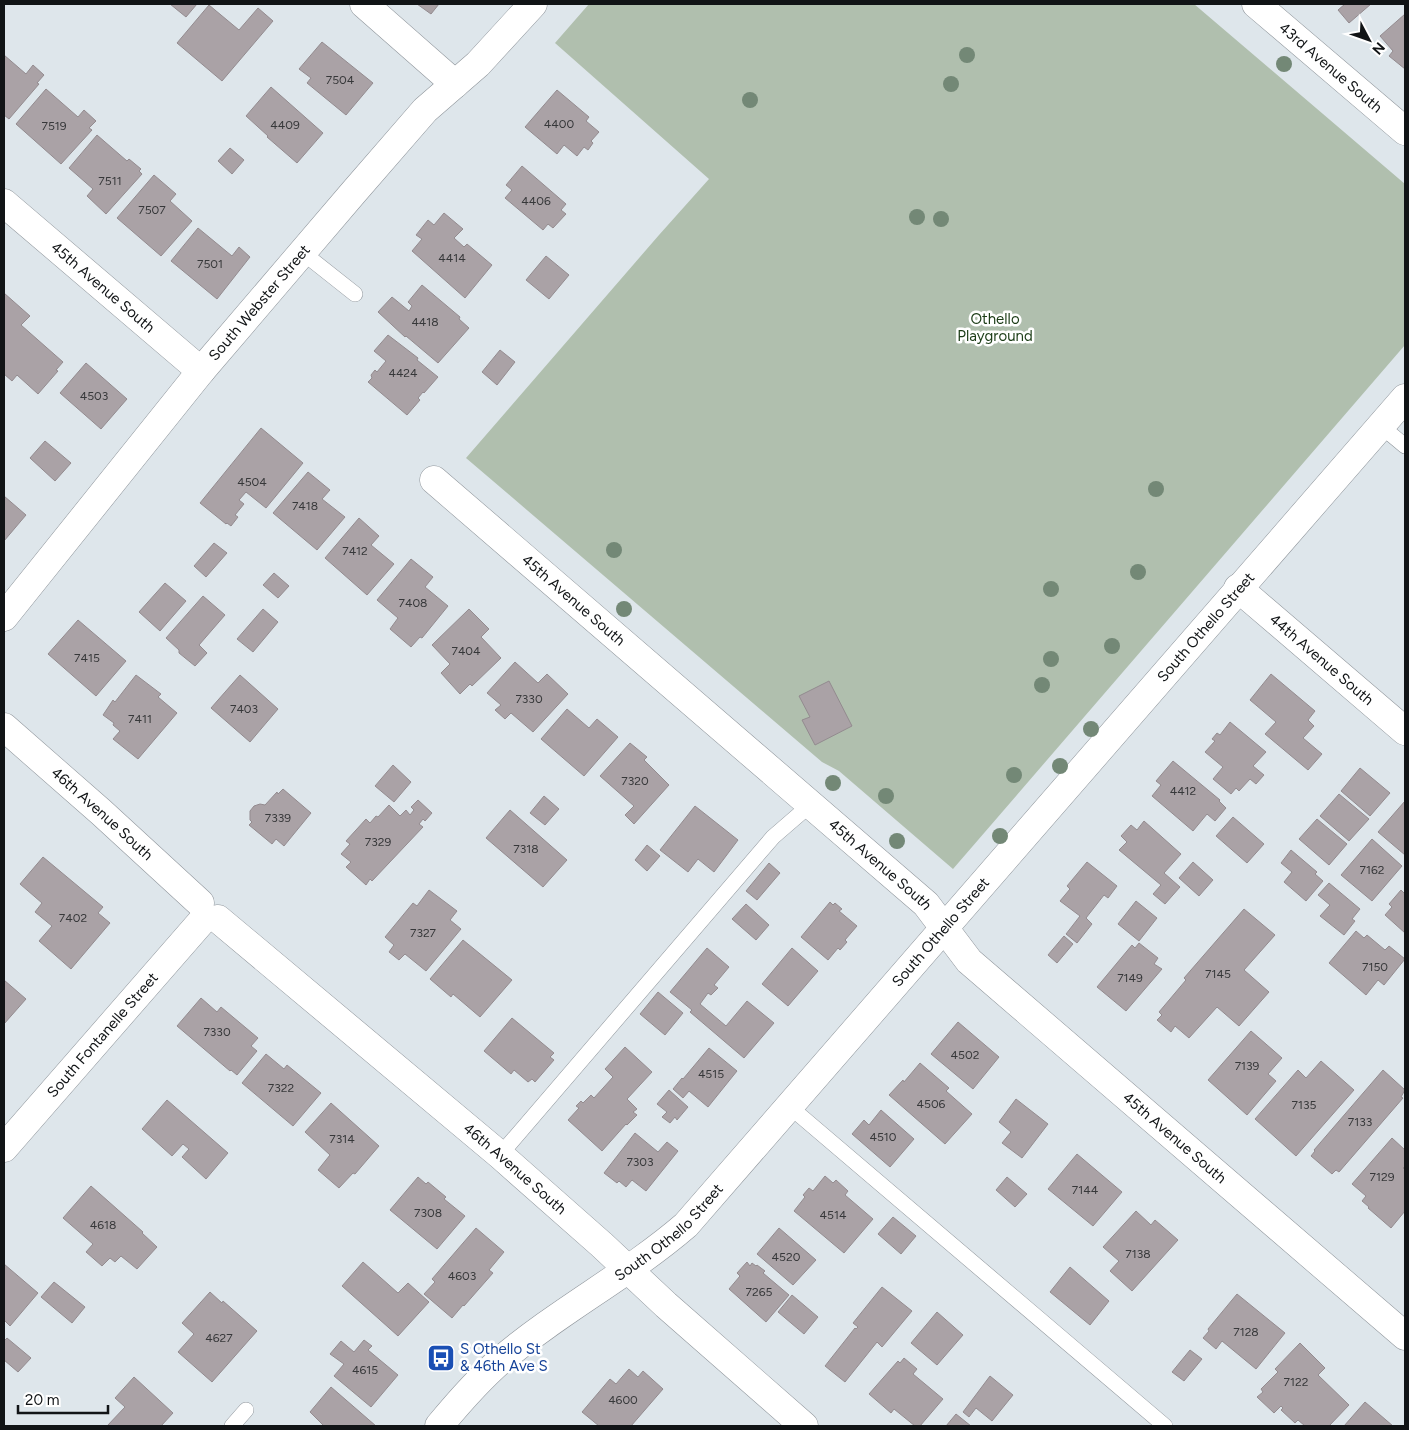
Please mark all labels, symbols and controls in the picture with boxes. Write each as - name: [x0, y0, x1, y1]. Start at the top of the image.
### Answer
- north arrow: [1344, 15, 1394, 65]
- street label: 43rd Avenue South: [1275, 19, 1386, 117]
- text: N: [1368, 39, 1388, 58]
- house number: 7504: [326, 73, 355, 87]
- house number: 4400: [544, 117, 574, 131]
- house number: 4409: [270, 118, 300, 132]
- house number: 7519: [41, 119, 67, 133]
- house number: 7511: [98, 174, 122, 188]
- house number: 4406: [521, 194, 551, 208]
- house number: 7507: [138, 203, 166, 217]
- street label: 45th Avenue South: [47, 238, 158, 337]
- street label: South Webster Street: [205, 241, 314, 364]
- house number: 4414: [438, 251, 466, 265]
- house number: 7501: [197, 257, 223, 271]
- park label: Othello Playground: [957, 310, 1033, 345]
- house number: 4418: [411, 315, 439, 329]
- house number: 4424: [388, 366, 418, 380]
- house number: 4503: [80, 389, 108, 403]
- house number: 4504: [237, 475, 267, 489]
- house number: 7418: [292, 499, 318, 513]
- house number: 7412: [342, 544, 368, 558]
- street label: 45th Avenue South: [518, 551, 629, 650]
- street label: South Othello Street: [1153, 569, 1258, 686]
- house number: 7408: [399, 596, 427, 610]
- street label: 44th Avenue South: [1266, 610, 1377, 709]
- house number: 7404: [451, 644, 481, 658]
- house number: 7415: [74, 651, 100, 665]
- house number: 7330: [515, 692, 543, 706]
- house number: 7403: [230, 702, 258, 716]
- house number: 7411: [128, 712, 152, 726]
- street label: 46th Avenue South: [48, 764, 157, 864]
- house number: 7320: [621, 774, 649, 788]
- house number: 4412: [1170, 784, 1196, 798]
- house number: 7339: [265, 811, 291, 825]
- street label: 45th Avenue South: [825, 815, 936, 913]
- house number: 7329: [365, 835, 391, 849]
- house number: 7318: [513, 842, 539, 856]
- house number: 7162: [1360, 863, 1384, 877]
- street label: South Othello Street: [888, 873, 993, 990]
- house number: 7402: [59, 911, 87, 925]
- house number: 7327: [410, 926, 437, 940]
- house number: 7150: [1362, 960, 1388, 974]
- house number: 7145: [1205, 967, 1231, 981]
- street label: South Fontanelle Street: [43, 969, 162, 1101]
- house number: 7149: [1117, 971, 1143, 985]
- house number: 7330: [203, 1025, 231, 1039]
- house number: 4502: [951, 1048, 979, 1062]
- house number: 7139: [1235, 1059, 1260, 1073]
- house number: 4515: [698, 1067, 724, 1081]
- house number: 7322: [268, 1081, 294, 1095]
- street label: 45th Avenue South: [1119, 1088, 1230, 1187]
- house number: 4506: [917, 1097, 946, 1111]
- house number: 7135: [1292, 1098, 1317, 1112]
- house number: 7133: [1348, 1115, 1372, 1129]
- street label: 46th Avenue South: [460, 1119, 570, 1218]
- house number: 4510: [869, 1130, 897, 1144]
- house number: 7314: [329, 1132, 355, 1146]
- house number: 7303: [626, 1155, 654, 1169]
- house number: 7129: [1370, 1170, 1395, 1184]
- street label: South Othello Street: [611, 1180, 727, 1285]
- house number: 7144: [1072, 1183, 1099, 1197]
- house number: 7308: [414, 1206, 442, 1220]
- house number: 4514: [820, 1208, 847, 1222]
- house number: 4618: [90, 1218, 116, 1232]
- house number: 7138: [1125, 1247, 1151, 1261]
- house number: 4520: [772, 1250, 801, 1264]
- house number: 4603: [448, 1269, 476, 1283]
- house number: 7265: [746, 1285, 773, 1299]
- house number: 7128: [1233, 1325, 1259, 1339]
- house number: 4627: [205, 1331, 233, 1345]
- place label: S Othello St & 46th Ave S: [460, 1340, 548, 1375]
- bus stop icon: S Othello St & 46th Ave S: [426, 1343, 456, 1373]
- house number: 4615: [352, 1363, 378, 1377]
- house number: 7122: [1284, 1375, 1308, 1389]
- scale bar: [18, 1382, 108, 1414]
- text: 20 m: [25, 1391, 59, 1409]
- house number: 4600: [608, 1393, 638, 1407]

